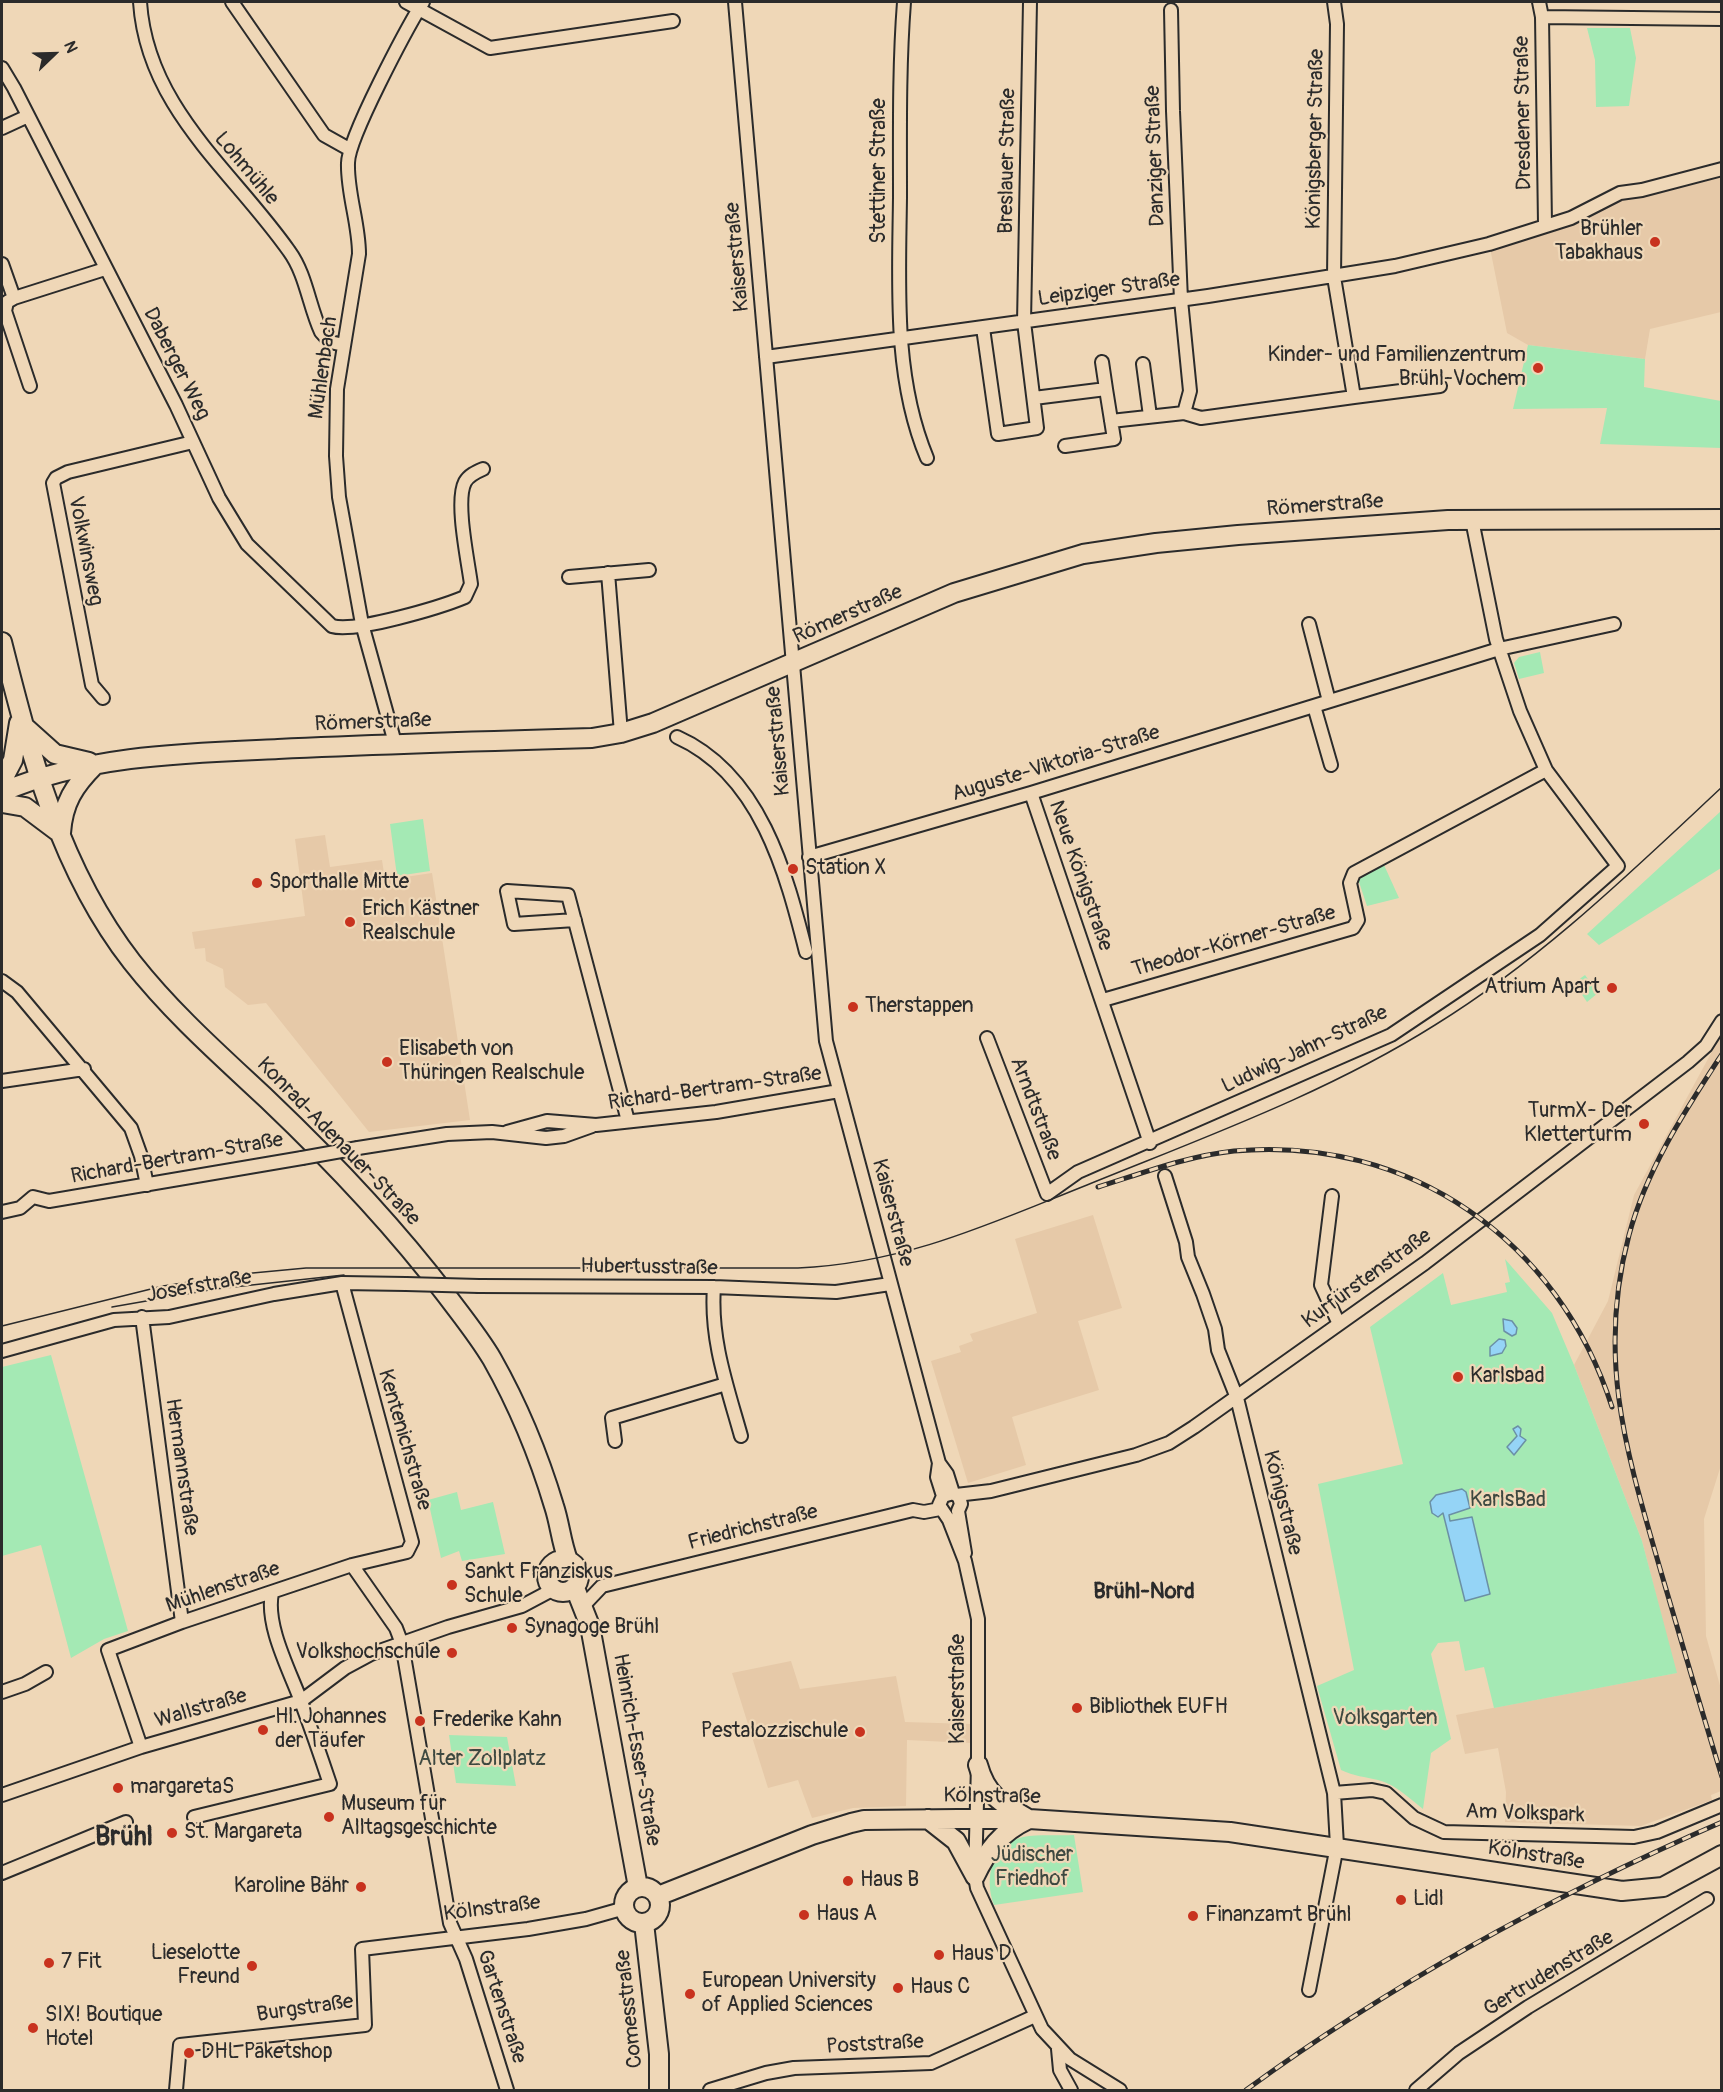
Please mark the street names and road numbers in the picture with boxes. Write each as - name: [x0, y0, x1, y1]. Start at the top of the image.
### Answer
- street label: Dresdener Straße: [1510, 36, 1538, 190]
- street label: Königsberger Straße: [1302, 48, 1330, 230]
- street label: Danziger Straße: [1141, 85, 1171, 227]
- street label: Breslauer Straße: [994, 88, 1022, 234]
- street label: Stettiner Straße: [867, 98, 893, 244]
- street label: Lohmühle: [208, 127, 284, 211]
- street label: Kaiserstraße: [721, 201, 755, 313]
- street label: Leipziger Straße: [1036, 268, 1182, 312]
- street label: Daberger Weg: [137, 304, 215, 424]
- street label: Mühlenbach: [304, 315, 344, 421]
- street label: Römerstraße: [1266, 489, 1384, 523]
- street label: Volkwinsweg: [62, 494, 108, 608]
- street label: Römerstraße: [789, 580, 907, 650]
- street label: Kaiserstraße: [762, 685, 796, 797]
- street label: Römerstraße: [314, 708, 432, 738]
- street label: Auguste-Viktoria-Straße: [949, 720, 1163, 808]
- street label: Neue Königstraße: [1042, 798, 1118, 954]
- street label: Theodor-Körner-Straße: [1129, 901, 1339, 983]
- street label: Ludwig-Jahn-Straße: [1218, 1000, 1392, 1100]
- street label: Konrad-Adenauer-Straße: [251, 1052, 425, 1232]
- street label: Arndtstraße: [1004, 1054, 1066, 1164]
- street label: Richard-Bertram-Straße: [607, 1062, 823, 1116]
- street label: Richard-Bertram-Straße: [69, 1128, 285, 1190]
- street label: Kaiserstraße: [866, 1156, 918, 1270]
- street label: Kurfürstenstraße: [1297, 1224, 1437, 1334]
- street label: Hubertusstraße: [580, 1254, 718, 1282]
- street label: Josefstraße: [144, 1265, 254, 1309]
- street label: Kentenichstraße: [372, 1366, 436, 1514]
- street label: Hermannstraße: [159, 1397, 203, 1537]
- street label: Königstraße: [1257, 1448, 1307, 1558]
- street label: Friedrichstraße: [685, 1500, 821, 1556]
- street label: Mühlenstraße: [163, 1557, 283, 1619]
- street label: Kaiserstraße: [946, 1634, 972, 1744]
- street label: Heinrich-Esser-Straße: [607, 1652, 665, 1848]
- street label: Wallstraße: [152, 1684, 250, 1734]
- street label: Kölnstraße: [943, 1784, 1041, 1810]
- street label: Am Volkspark: [1465, 1799, 1585, 1829]
- street label: Kölnstraße: [1486, 1836, 1586, 1876]
- street label: Kölnstraße: [442, 1891, 542, 1927]
- street label: Gertrudenstraße: [1479, 1925, 1619, 2023]
- street label: Gartenstraße: [471, 1947, 531, 2067]
- street label: Comesstraße: [611, 1949, 649, 2069]
- street label: Burgstraße: [255, 1990, 355, 2028]
- street label: Poststraße: [826, 2030, 924, 2060]

